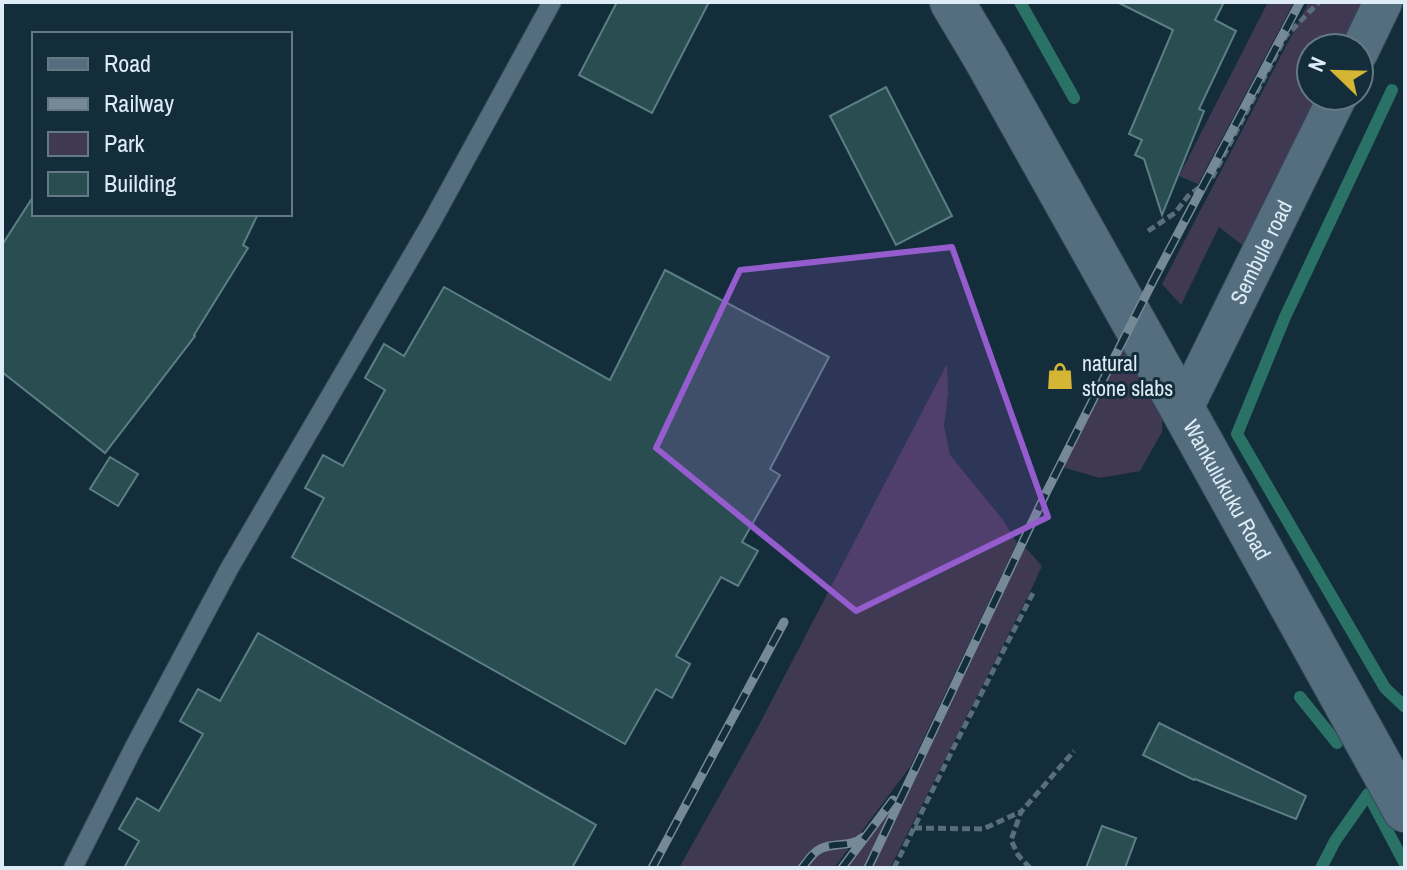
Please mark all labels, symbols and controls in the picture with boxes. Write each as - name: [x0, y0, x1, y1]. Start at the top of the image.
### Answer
- legend: [32, 32, 292, 216]
- north arrow: [1295, 32, 1375, 112]
- text: Road: [104, 47, 151, 79]
- text: N: [1300, 52, 1333, 76]
- text: Railway: [104, 87, 174, 119]
- text: Park: [104, 127, 145, 159]
- text: Building: [104, 167, 176, 199]
- street label: Sembule road: [1223, 195, 1299, 309]
- place label: natural stone slabs: [1082, 348, 1173, 403]
- shop icon: natural stone slabs: [1045, 361, 1075, 391]
- street label: Wankulukuku Road: [1176, 414, 1278, 565]

